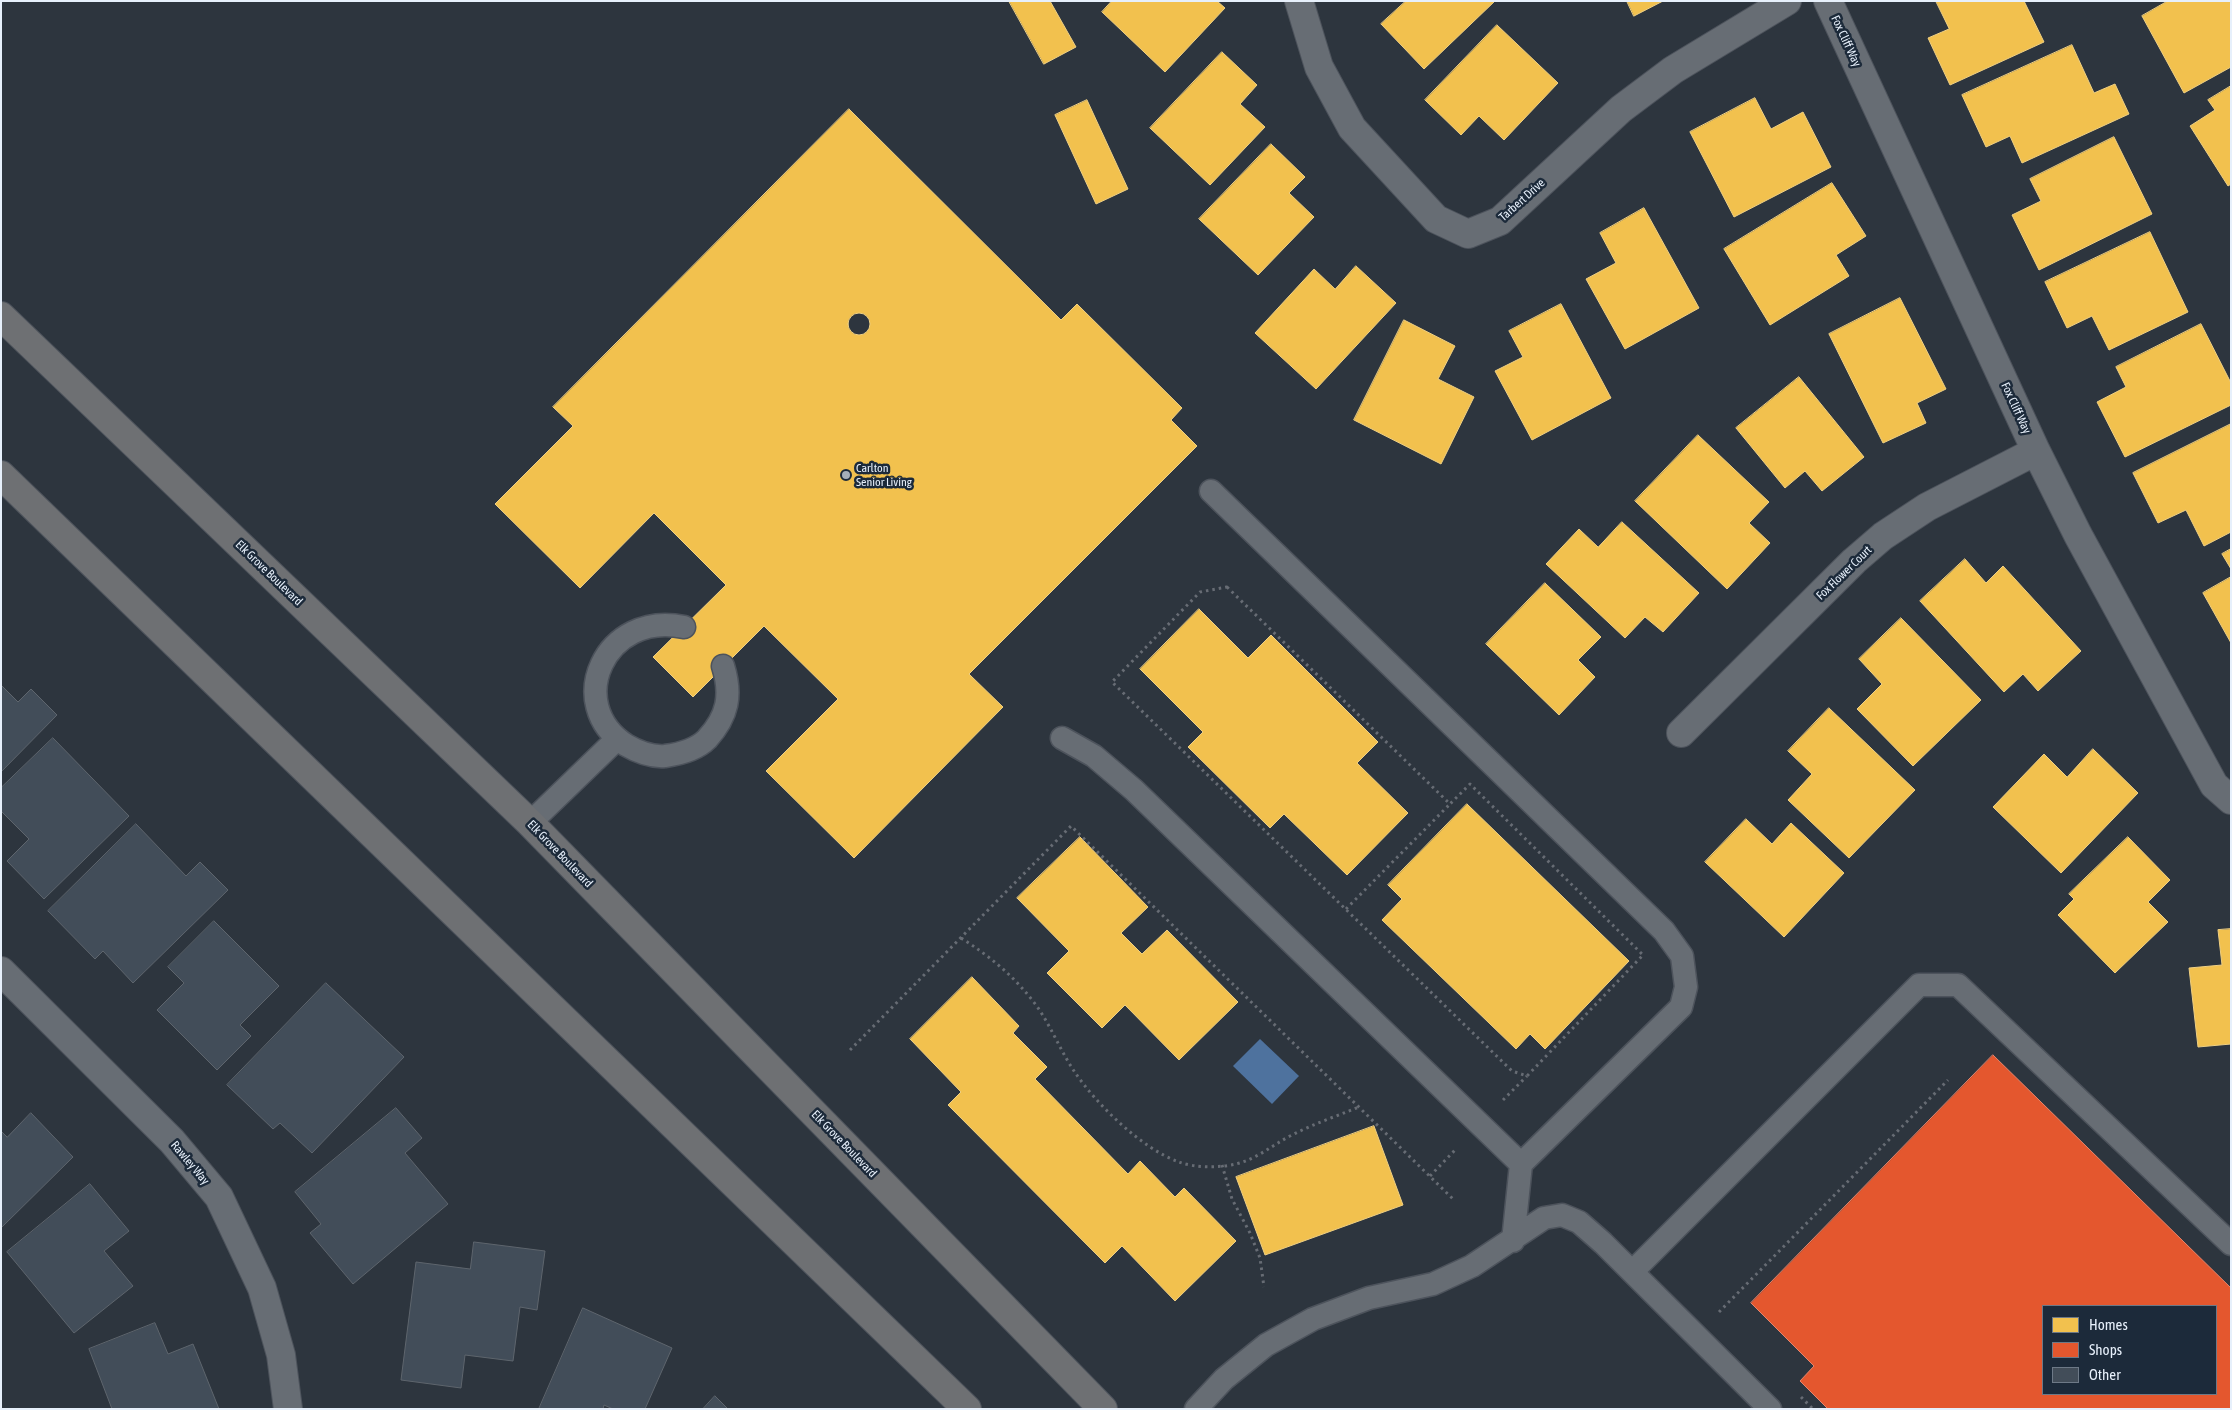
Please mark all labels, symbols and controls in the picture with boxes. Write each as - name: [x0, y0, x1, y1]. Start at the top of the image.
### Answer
- street label: Fox Cliff Way: [1828, 13, 1864, 69]
- street label: Tarbert Drive: [1496, 176, 1548, 224]
- street label: Fox Cliff Way: [1998, 380, 2034, 436]
- place label: Carlton Senior Living: [856, 461, 912, 489]
- marker: Carlton Senior Living: [840, 469, 852, 481]
- street label: Elk Grove Boulevard: [232, 537, 306, 609]
- street label: Fox Flower Court: [1813, 543, 1875, 603]
- street label: Elk Grove Boulevard: [524, 817, 596, 891]
- street label: Elk Grove Boulevard: [808, 1107, 880, 1181]
- street label: Rawley Way: [168, 1138, 212, 1188]
- legend: [2042, 1305, 2217, 1395]
- text: Homes: [2089, 1316, 2128, 1333]
- text: Shops: [2089, 1341, 2122, 1358]
- text: Other: [2089, 1366, 2121, 1383]

